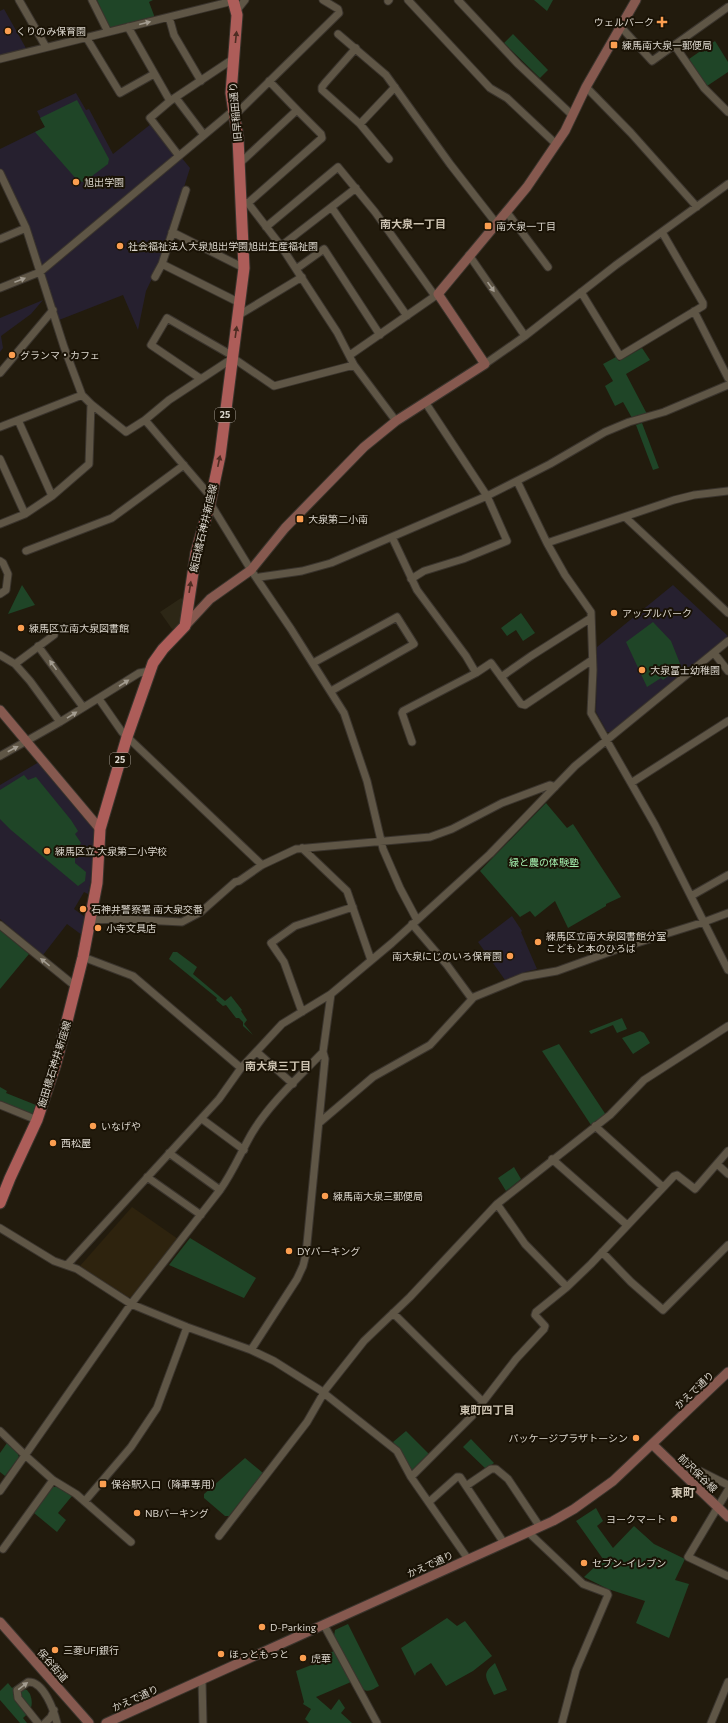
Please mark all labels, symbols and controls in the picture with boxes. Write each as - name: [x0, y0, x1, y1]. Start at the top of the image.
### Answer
- place label: ウェルパーク: [594, 16, 654, 28]
- marker: ウェルパーク: [657, 17, 667, 27]
- one-way arrow: [140, 20, 152, 26]
- place label: くりのみ保育園: [16, 25, 86, 37]
- marker: くりのみ保育園: [3, 26, 13, 36]
- one-way arrow: [232, 31, 239, 43]
- place label: 練馬南大泉一郵便局: [622, 39, 712, 51]
- marker: 練馬南大泉一郵便局: [609, 40, 619, 50]
- street label: 旧早稲田通り: [226, 82, 244, 142]
- place label: 旭出学園: [84, 176, 124, 188]
- marker: 旭出学園: [71, 177, 81, 187]
- district label: 南大泉一丁目: [380, 217, 446, 230]
- place label: 南大泉一丁目: [496, 220, 556, 232]
- marker: 南大泉一丁目: [483, 221, 493, 231]
- place label: 社会福祉法人大泉旭出学園旭出生産福祉園: [128, 240, 318, 252]
- marker: 社会福祉法人大泉旭出学園旭出生産福祉園: [115, 241, 125, 251]
- one-way arrow: [14, 277, 26, 283]
- one-way arrow: [487, 281, 495, 292]
- one-way arrow: [233, 326, 239, 338]
- place label: グランマ・カフェ: [20, 349, 100, 361]
- marker: グランマ・カフェ: [7, 350, 17, 360]
- road number: 25: [215, 408, 235, 422]
- one-way arrow: [216, 455, 222, 467]
- street label: 飯田橋石神井新座線: [187, 483, 219, 573]
- place label: 大泉第二小南: [308, 513, 368, 525]
- marker: 大泉第二小南: [295, 514, 305, 524]
- one-way arrow: [187, 581, 193, 594]
- place label: アップルパーク: [622, 607, 692, 619]
- marker: アップルパーク: [609, 608, 619, 618]
- place label: 練馬区立南大泉図書館: [29, 622, 129, 634]
- marker: 練馬区立南大泉図書館: [16, 623, 26, 633]
- one-way arrow: [48, 660, 57, 671]
- place label: 大泉富士幼稚園: [650, 664, 720, 676]
- marker: 大泉富士幼稚園: [637, 665, 647, 675]
- one-way arrow: [119, 679, 129, 687]
- one-way arrow: [67, 711, 77, 719]
- one-way arrow: [7, 746, 19, 753]
- road number: 25: [110, 753, 130, 767]
- place label: 練馬区立 大泉第二小学校: [55, 845, 167, 857]
- marker: 練馬区立 大泉第二小学校: [42, 846, 52, 856]
- park label: 緑と農の体験塾: [509, 856, 579, 868]
- place label: 石神井警察署 南大泉交番: [91, 903, 203, 915]
- marker: 石神井警察署 南大泉交番: [78, 904, 88, 914]
- place label: 小寺文具店: [106, 922, 156, 934]
- marker: 小寺文具店: [93, 923, 103, 933]
- place label: 練馬区立南大泉図書館分室 こどもと本のひろば: [546, 930, 666, 954]
- marker: 練馬区立南大泉図書館分室 こどもと本のひろば: [533, 937, 543, 947]
- place label: 南大泉にじのいろ保育園: [392, 950, 502, 962]
- marker: 南大泉にじのいろ保育園: [505, 951, 515, 961]
- one-way arrow: [39, 958, 50, 967]
- street label: 飯田橋石神井新座線: [35, 1019, 73, 1109]
- district label: 南大泉三丁目: [245, 1059, 311, 1072]
- place label: いなげや: [101, 1120, 141, 1132]
- marker: いなげや: [88, 1121, 98, 1131]
- place label: 西松屋: [61, 1137, 91, 1149]
- marker: 西松屋: [48, 1138, 58, 1148]
- place label: 練馬南大泉三郵便局: [333, 1190, 423, 1202]
- marker: 練馬南大泉三郵便局: [320, 1191, 330, 1201]
- place label: DYパーキング: [297, 1245, 360, 1257]
- marker: DYパーキング: [284, 1246, 294, 1256]
- street label: かえで通り: [672, 1369, 716, 1411]
- district label: 東町四丁目: [460, 1403, 515, 1416]
- place label: パッケージプラザトーシン: [508, 1432, 628, 1444]
- marker: パッケージプラザトーシン: [631, 1433, 641, 1443]
- street label: 前沢保谷線: [676, 1451, 720, 1495]
- place label: 保谷駅入口（降車専用）: [111, 1478, 221, 1490]
- marker: 保谷駅入口（降車専用）: [98, 1479, 108, 1489]
- district label: 東町: [671, 1485, 695, 1499]
- place label: NBパーキング: [145, 1507, 209, 1519]
- marker: NBパーキング: [132, 1508, 142, 1518]
- place label: ヨークマート: [606, 1513, 666, 1525]
- marker: ヨークマート: [669, 1514, 679, 1524]
- street label: かえで通り: [405, 1548, 455, 1580]
- place label: セブン-イレブン: [592, 1557, 666, 1569]
- marker: セブン-イレブン: [579, 1558, 589, 1568]
- place label: D-Parking: [270, 1621, 317, 1633]
- marker: D-Parking: [257, 1622, 267, 1632]
- place label: 三菱UFJ銀行: [63, 1644, 119, 1656]
- marker: 三菱UFJ銀行: [50, 1645, 60, 1655]
- street label: 保谷街道: [35, 1646, 71, 1684]
- place label: ほっともっと: [229, 1648, 289, 1660]
- marker: ほっともっと: [216, 1649, 226, 1659]
- place label: 虎華: [311, 1652, 331, 1664]
- marker: 虎華: [298, 1653, 308, 1663]
- one-way arrow: [18, 1682, 28, 1690]
- street label: かえで通り: [110, 1682, 160, 1714]

